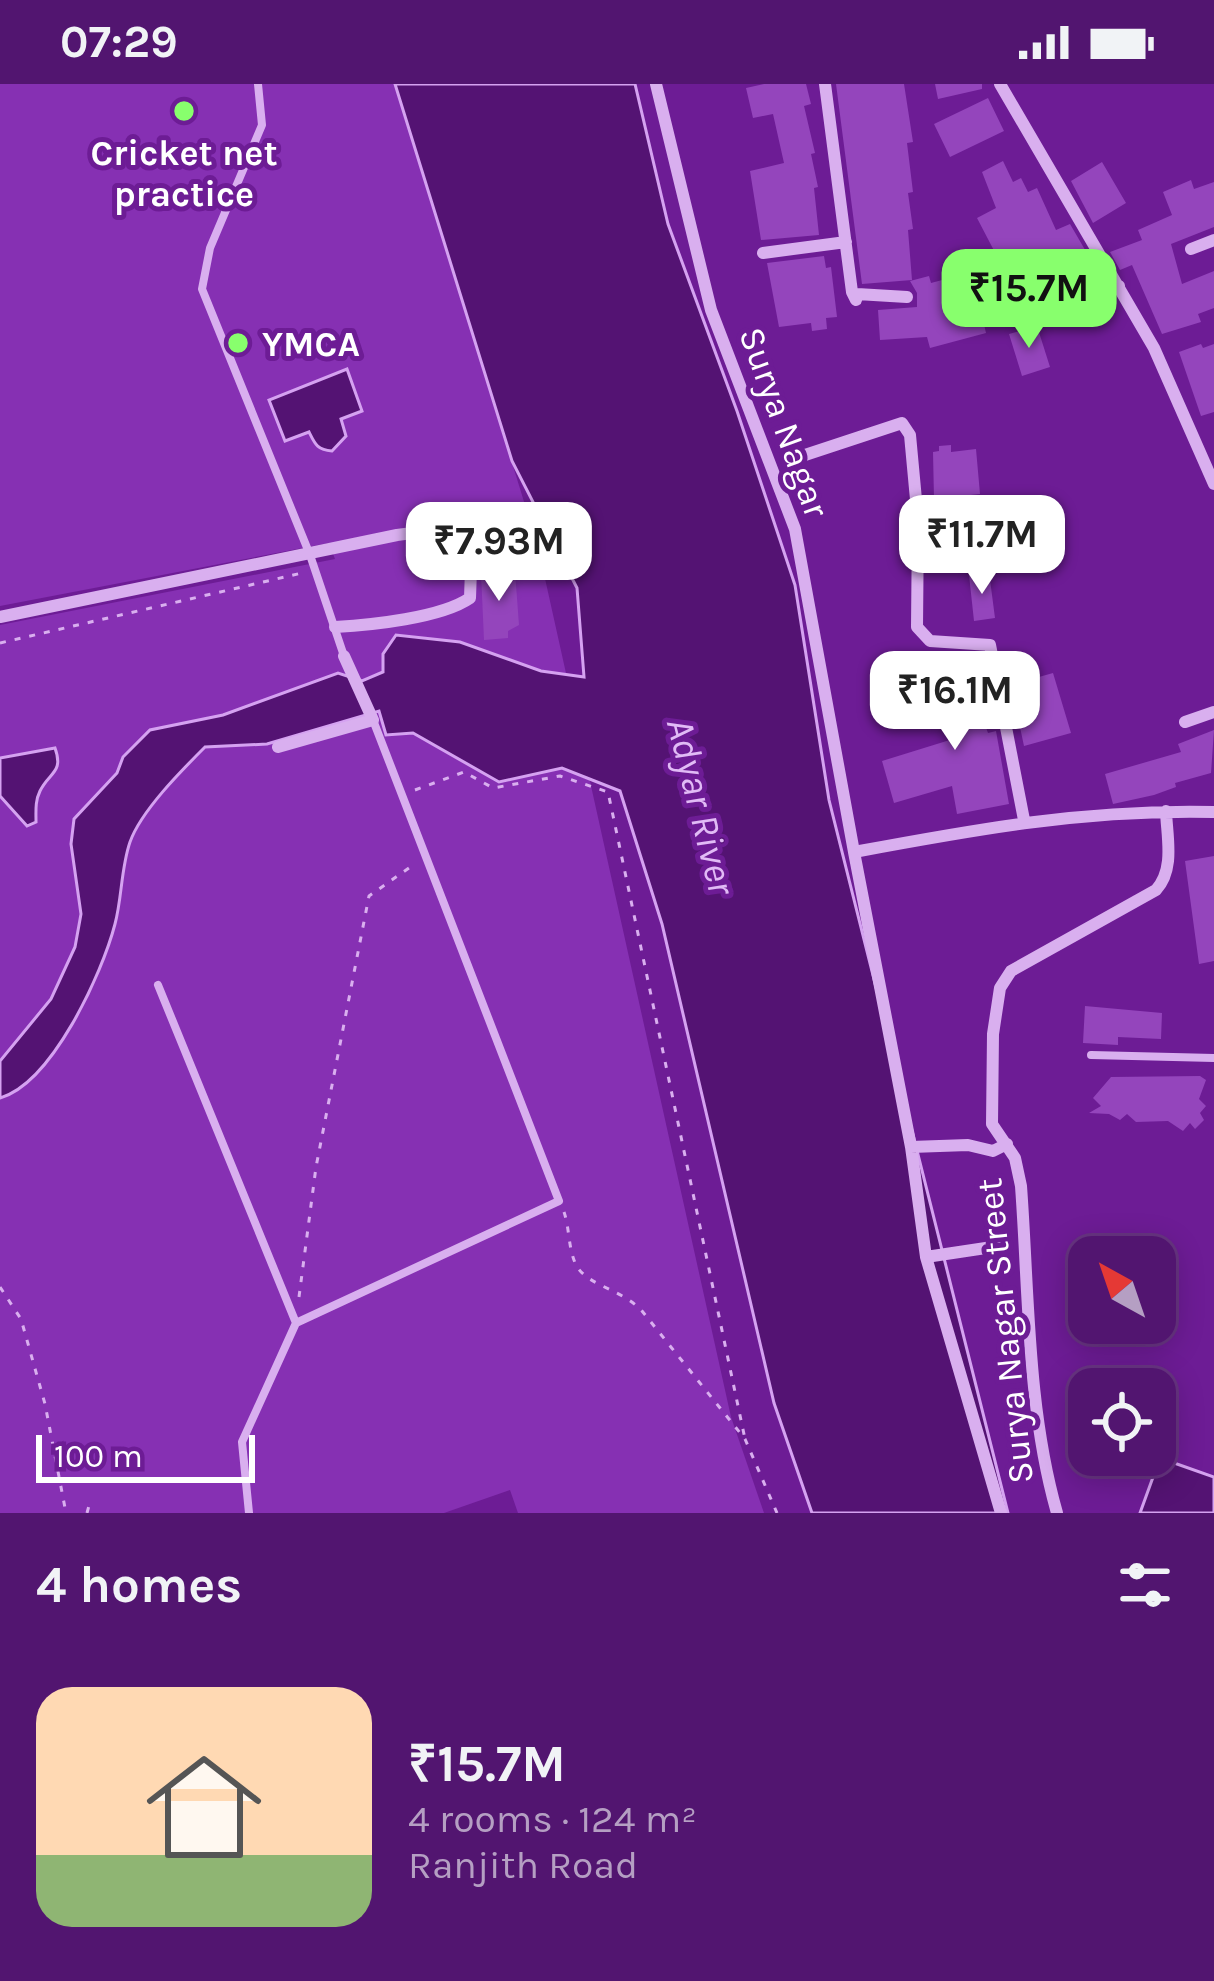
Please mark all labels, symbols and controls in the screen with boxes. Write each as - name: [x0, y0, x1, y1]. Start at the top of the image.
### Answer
- text: 07:29: [60, 16, 178, 68]
- marker: Cricket net practice: [171, 98, 197, 124]
- place label: Cricket net practice: [90, 132, 278, 215]
- pin: ₹15.7M: [931, 249, 1127, 351]
- text: ₹15.7M: [969, 265, 1089, 311]
- street label: Surya Nagar: [730, 322, 838, 524]
- place label: YMCA: [262, 323, 360, 365]
- marker: YMCA: [225, 330, 251, 356]
- pin: ₹11.7M: [884, 495, 1080, 597]
- pin: ₹7.93M: [401, 502, 597, 604]
- text: ₹11.7M: [926, 511, 1038, 557]
- text: ₹7.93M: [433, 518, 565, 564]
- pin: ₹16.1M: [857, 651, 1053, 753]
- text: ₹16.1M: [897, 667, 1013, 713]
- water label: Adyar River: [657, 713, 746, 901]
- street label: Surya Nagar Street: [968, 1176, 1042, 1486]
- north arrow: [1068, 1236, 1176, 1344]
- map controls: [1068, 1236, 1176, 1476]
- button: locate: [1068, 1368, 1176, 1476]
- scale bar: [36, 1429, 255, 1482]
- text: 100 m: [54, 1437, 143, 1475]
- icon: filters: [1112, 1552, 1178, 1618]
- text: 4 homes: [36, 1555, 242, 1615]
- text: ₹15.7M: [408, 1734, 566, 1794]
- icon: home: [132, 1735, 276, 1879]
- text: 4 rooms · 124 m²: [408, 1796, 697, 1842]
- text: Ranjith Road: [408, 1842, 638, 1888]

